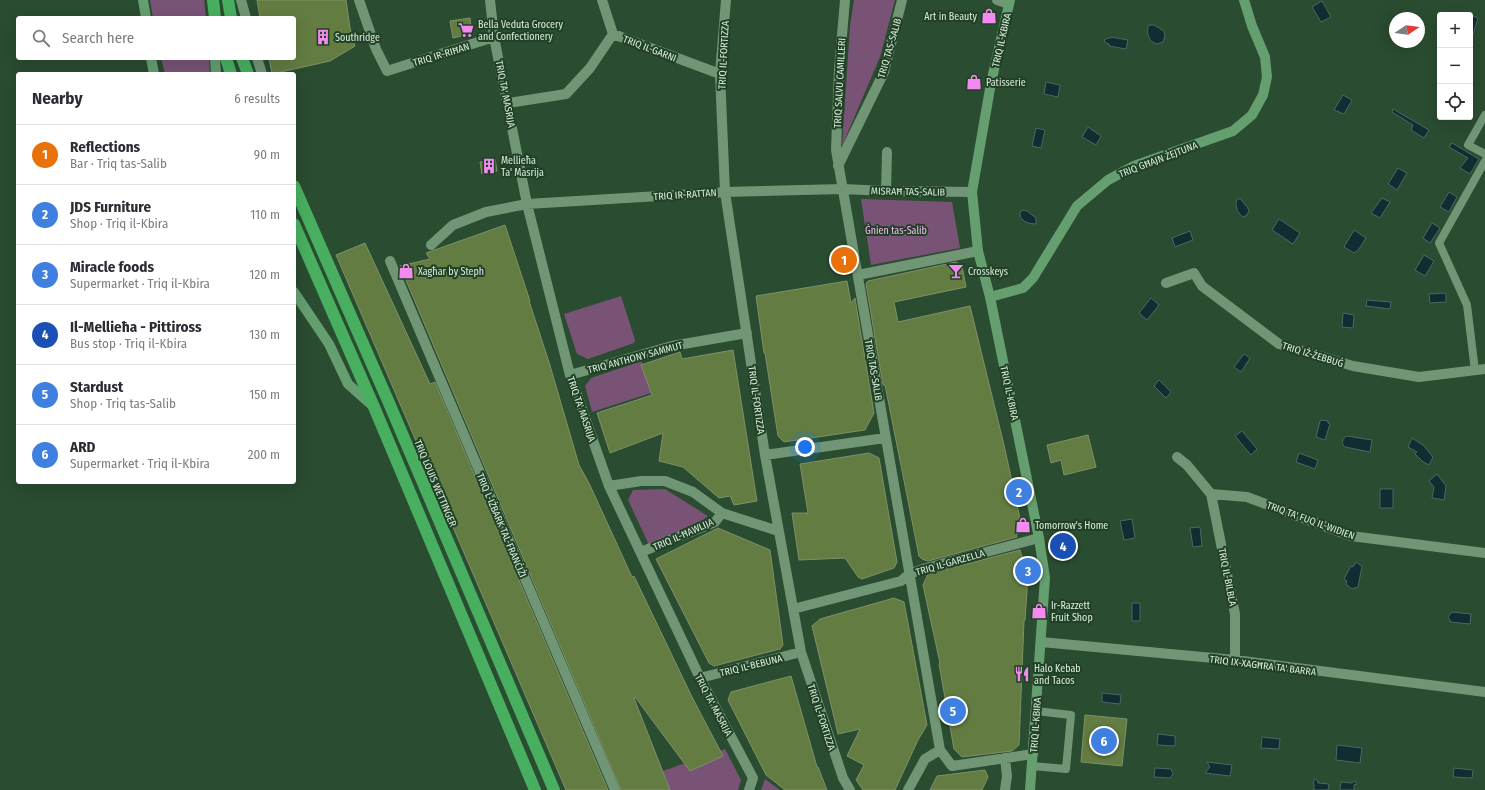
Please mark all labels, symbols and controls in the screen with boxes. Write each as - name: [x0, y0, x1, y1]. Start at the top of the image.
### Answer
- shop icon: Art in Beauty: [980, 7, 998, 25]
- place label: Art in Beauty: [924, 11, 978, 23]
- street label: TRIQ IL-KBIRA: [990, 11, 1014, 68]
- north arrow: [1389, 12, 1425, 48]
- map controls: [1437, 12, 1473, 120]
- button: +: [1437, 12, 1473, 48]
- search box: [16, 16, 296, 60]
- street label: TRIQ TAS-SALIB: [876, 16, 904, 80]
- place label: Bella Veduta Grocery and Confectionery: [478, 19, 563, 43]
- street label: TRIQ IL-FORTIZZA: [716, 20, 732, 90]
- supermarket icon: Bella Veduta Grocery and Confectionery: [457, 21, 475, 39]
- icon: search: [30, 27, 52, 49]
- building icon: Southridge: [314, 28, 332, 46]
- text: Search here: [62, 29, 134, 47]
- place label: Southridge: [335, 32, 380, 44]
- street label: TRIQ IL-GARNI: [621, 33, 678, 65]
- street label: TRIQ SALVU CAMILLERI: [832, 38, 848, 128]
- street label: TRIQ IR-RIĦAN: [412, 41, 471, 69]
- button: −: [1437, 48, 1473, 84]
- street label: TRIQ TA' MASRIJA: [493, 60, 518, 130]
- shop icon: Patisserie: [965, 73, 983, 91]
- place label: Patisserie: [986, 77, 1026, 89]
- button: locate: [1437, 84, 1473, 120]
- text: Nearby: [32, 88, 83, 109]
- text: 6 results: [234, 91, 280, 106]
- street label: TRIQ GĦAJN ŻEJTUNA: [1117, 137, 1200, 180]
- text: Reflections: [70, 138, 140, 156]
- text: 1: [42, 147, 48, 162]
- text: 90 m: [254, 147, 280, 162]
- place label: Mellieħa Ta' Masrija: [501, 155, 544, 179]
- text: Bar · Triq tas-Salib: [70, 156, 167, 171]
- building icon: Mellieħa Ta' Masrija: [480, 157, 498, 175]
- street label: MISRAĦ TAS-SALIB: [871, 185, 946, 199]
- street label: TRIQ IR-RATTAN: [653, 187, 717, 203]
- text: JDS Furniture: [70, 198, 151, 216]
- text: 2: [42, 207, 48, 222]
- text: 110 m: [250, 207, 280, 222]
- text: Shop · Triq il-Kbira: [70, 216, 168, 231]
- park label: Ġnien tas-Salib: [865, 223, 927, 237]
- pin: 1: [831, 245, 857, 275]
- text: Miracle foods: [70, 258, 154, 276]
- shop icon: Xagħar by Steph: [397, 262, 415, 280]
- bar icon: Crosskeys: [947, 262, 965, 280]
- place label: Xagħar by Steph: [418, 266, 484, 278]
- place label: Crosskeys: [968, 266, 1008, 278]
- text: 3: [42, 267, 48, 282]
- text: 120 m: [249, 267, 280, 282]
- text: Supermarket · Triq il-Kbira: [70, 276, 210, 291]
- text: Il-Mellieħa - Pittiross: [70, 318, 202, 336]
- text: 4: [42, 327, 48, 342]
- text: 130 m: [249, 327, 280, 342]
- text: Bus stop · Triq il-Kbira: [70, 336, 187, 351]
- street label: TRIQ IŻ-ŻEBBUĠ: [1281, 338, 1346, 370]
- street label: TRIQ ANTHONY SAMMUT: [586, 339, 684, 376]
- street label: TRIQ TAS-SALIB: [862, 339, 884, 402]
- street label: TRIQ IL-FORTIZZA: [745, 365, 767, 436]
- street label: TRIQ IL-KBIRA: [997, 365, 1021, 422]
- street label: TRIQ TA' MASRIJA: [564, 375, 598, 444]
- text: Stardust: [70, 378, 123, 396]
- text: 5: [42, 387, 48, 402]
- text: 150 m: [249, 387, 280, 402]
- text: Shop · Triq tas-Salib: [70, 396, 176, 411]
- your location: [795, 437, 815, 457]
- text: ARD: [70, 438, 96, 456]
- street label: TRIQ LOUIS WETTINGER: [411, 438, 459, 529]
- text: 6: [42, 447, 48, 462]
- text: 200 m: [248, 447, 280, 462]
- text: Supermarket · Triq il-Kbira: [70, 456, 210, 471]
- street label: TRIQ L-IŻBARK TAL-FRANĊIŻI: [474, 471, 530, 579]
- pin: 2: [1006, 477, 1032, 507]
- street label: TRIQ TA' FUQ IL-WIDIEN: [1265, 499, 1356, 542]
- street label: TRIQ IL-ĦAWLIJA: [651, 516, 716, 554]
- shop icon: Tomorrow's Home: [1014, 516, 1032, 534]
- place label: Tomorrow's Home: [1035, 520, 1108, 532]
- pin: 4: [1050, 531, 1076, 561]
- street label: TRIQ IL-GARZELLA: [915, 547, 987, 579]
- street label: TRIQ IL-BILBLA: [1216, 547, 1239, 608]
- pin: 3: [1015, 556, 1041, 586]
- place label: Ir-Razzett Fruit Shop: [1051, 600, 1093, 624]
- shop icon: Ir-Razzett Fruit Shop: [1030, 602, 1048, 620]
- street label: TRIQ IL-BEBUNA: [719, 652, 784, 680]
- street label: TRIQ IX-XAGĦRA TA' BARRA: [1209, 654, 1317, 679]
- place label: Halo Kebab and Tacos: [1034, 663, 1081, 687]
- restaurant icon: Halo Kebab and Tacos: [1013, 665, 1031, 683]
- street label: TRIQ TA' MASRIJA: [692, 673, 735, 739]
- street label: TRIQ IL-FORTIZZA: [805, 683, 838, 753]
- pin: 5: [940, 696, 966, 726]
- street label: TRIQ IL-KBIRA: [1028, 696, 1044, 753]
- pin: 6: [1091, 726, 1117, 756]

